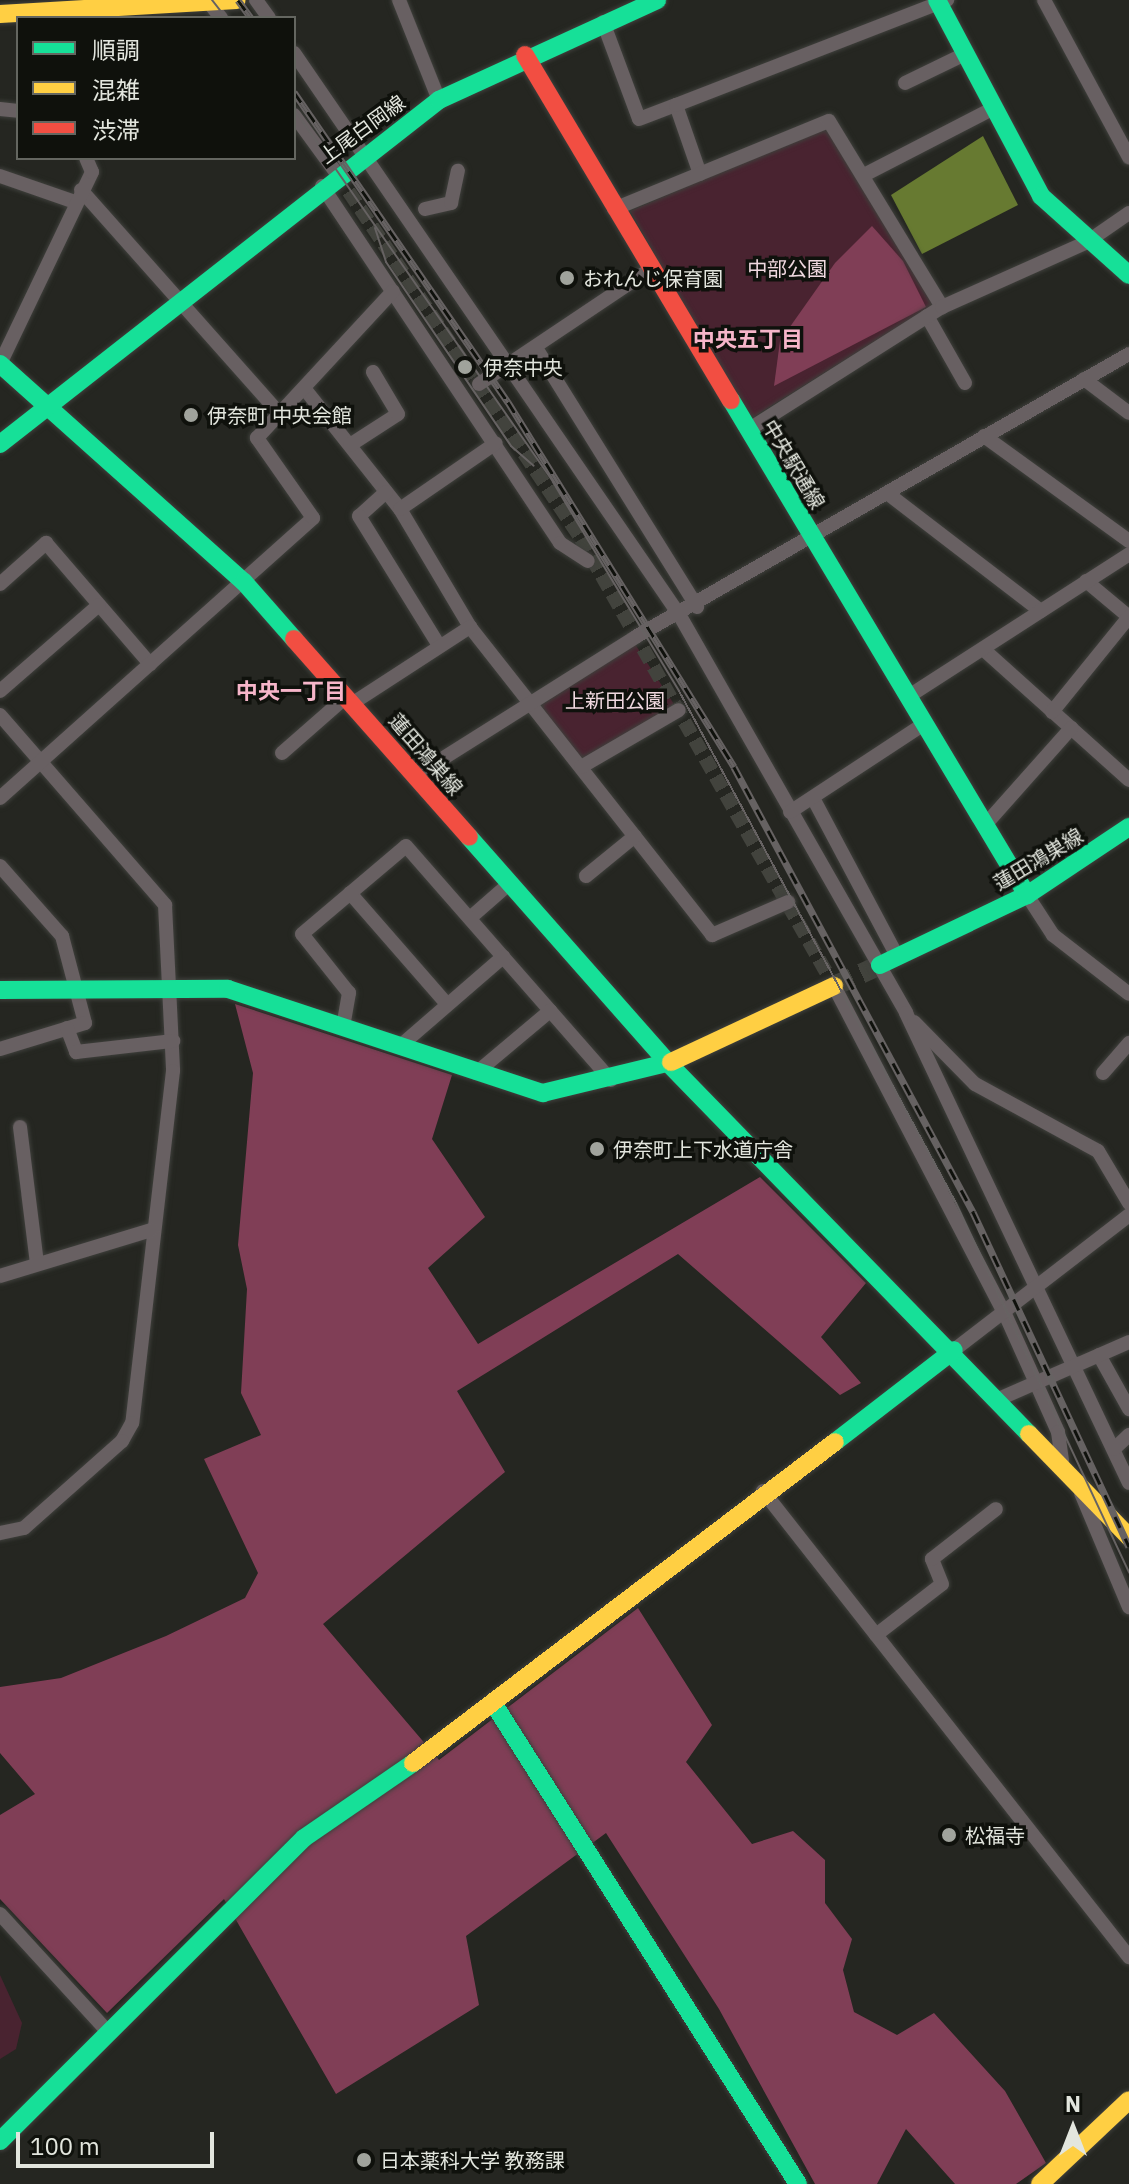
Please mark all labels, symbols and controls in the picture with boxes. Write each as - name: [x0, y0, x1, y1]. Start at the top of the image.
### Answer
- legend: [16, 16, 296, 160]
- text: 順調: [92, 34, 140, 66]
- text: 混雑: [92, 74, 140, 106]
- street label: 上尾白岡線: [314, 90, 410, 168]
- text: 渋滞: [92, 114, 140, 146]
- park label: 中部公園: [747, 256, 827, 280]
- place label: おれんじ保育園: [583, 266, 723, 290]
- marker: おれんじ保育園: [558, 269, 576, 287]
- district label: 中央五丁目: [693, 326, 803, 352]
- place label: 伊奈中央: [483, 355, 563, 379]
- marker: 伊奈中央: [454, 356, 476, 378]
- place label: 伊奈町 中央会館: [207, 403, 352, 427]
- marker: 伊奈町 中央会館: [182, 406, 200, 424]
- street label: 中央駅通線: [758, 415, 830, 513]
- district label: 中央一丁目: [236, 678, 346, 704]
- park label: 上新田公園: [565, 688, 665, 712]
- street label: 蓮田鴻巣線: [384, 708, 468, 800]
- street label: 蓮田鴻巣線: [989, 823, 1087, 895]
- place label: 伊奈町上下水道庁舎: [613, 1137, 793, 1161]
- marker: 伊奈町上下水道庁舎: [588, 1140, 606, 1158]
- place label: 松福寺: [965, 1823, 1025, 1847]
- marker: 松福寺: [940, 1826, 958, 1844]
- north arrow: [1033, 2088, 1113, 2168]
- text: N: [1065, 2089, 1081, 2118]
- scale bar: [20, 2116, 218, 2166]
- text: 100 m: [30, 2130, 100, 2162]
- place label: 日本薬科大学 教務課: [380, 2148, 565, 2172]
- marker: 日本薬科大学 教務課: [355, 2151, 373, 2169]

